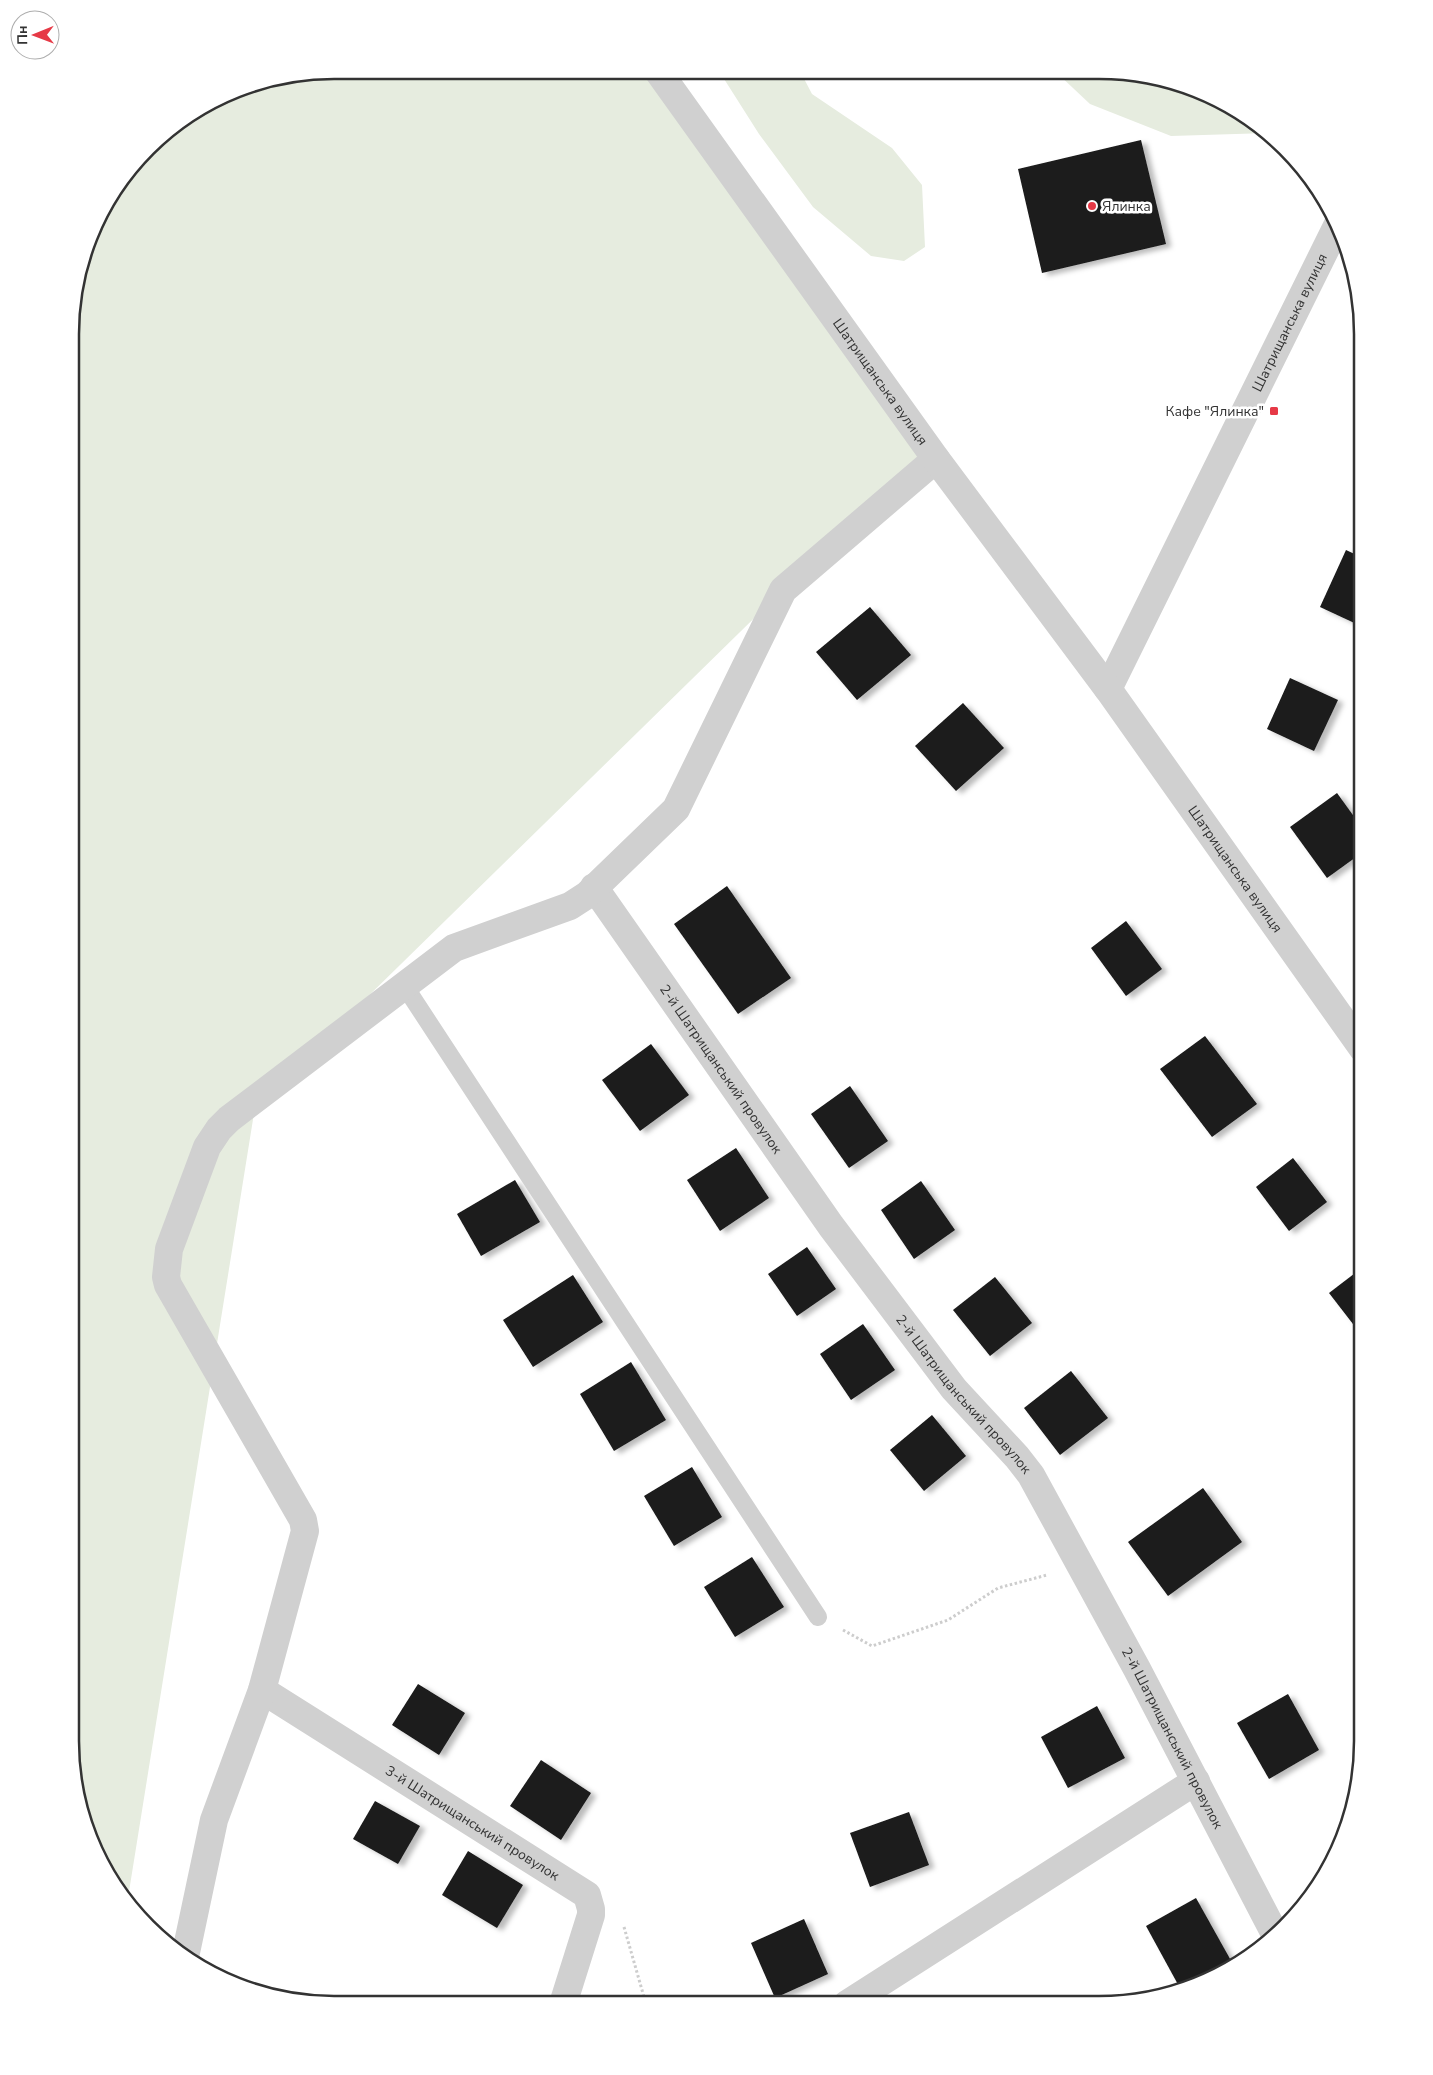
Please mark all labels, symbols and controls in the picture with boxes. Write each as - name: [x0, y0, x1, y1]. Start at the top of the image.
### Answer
- north arrow: [10, 10, 60, 60]
- text: Пн: [13, 25, 32, 45]
- place label: Ялинка: [1102, 197, 1151, 216]
- marker: Ялинка: [1086, 200, 1098, 212]
- street label: Шатрищанська вулиця: [1247, 250, 1331, 395]
- street label: Шатрищанська вулиця: [829, 314, 932, 449]
- place label: Кафе "Ялинка": [1165, 402, 1264, 421]
- marker: Кафе "Ялинка": [1268, 405, 1280, 417]
- street label: Шатрищанська вулиця: [1184, 802, 1287, 936]
- street label: 2-й Шатрищанський провулок: [655, 981, 787, 1158]
- street label: 2-й Шатрищанський провулок: [892, 1311, 1036, 1478]
- street label: 2-й Шатрищанський провулок: [1117, 1644, 1228, 1833]
- street label: 3-й Шатрищанський провулок: [382, 1761, 564, 1885]

